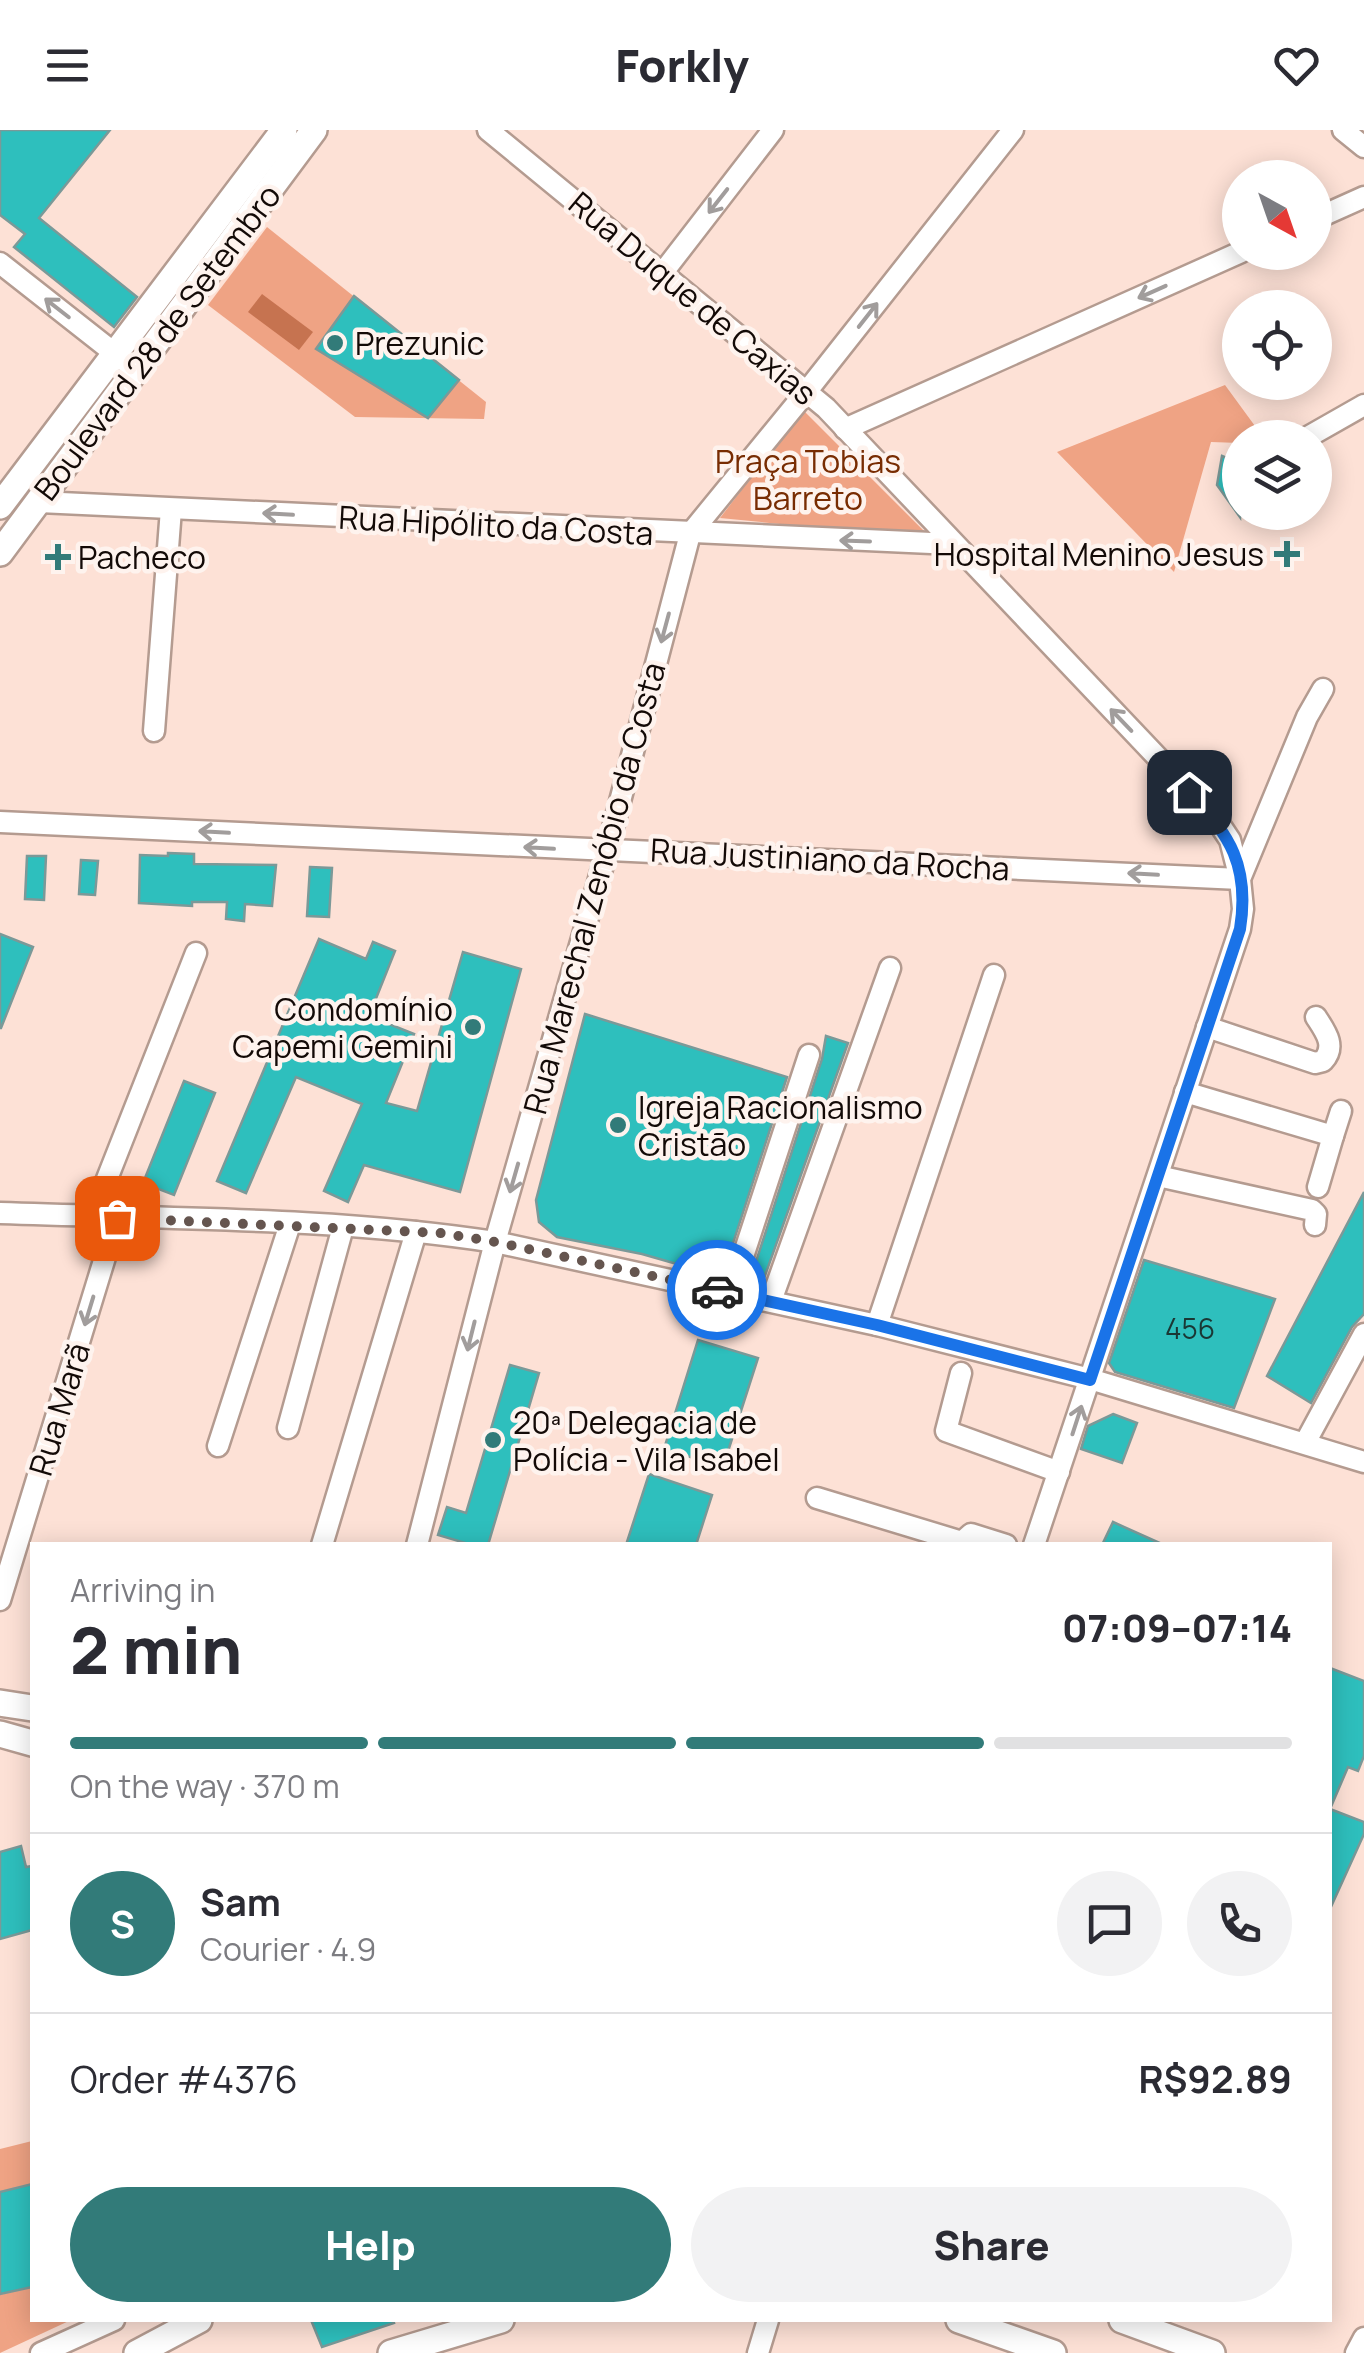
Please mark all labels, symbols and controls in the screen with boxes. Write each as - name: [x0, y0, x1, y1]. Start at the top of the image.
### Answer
- text: Forkly: [615, 34, 749, 96]
- icon: menu: [40, 38, 95, 93]
- icon: heart: [1269, 38, 1324, 93]
- north arrow: [1222, 160, 1332, 270]
- map controls: [1222, 160, 1332, 530]
- street label: Boulevard 28 de Setembro: [24, 175, 290, 509]
- street label: Rua Duque de Caxias: [560, 181, 826, 415]
- one-way arrow: [708, 187, 729, 214]
- one-way arrow: [1138, 284, 1168, 303]
- button: locate: [1222, 290, 1332, 400]
- one-way arrow: [44, 298, 71, 319]
- one-way arrow: [857, 302, 879, 328]
- place label: Prezunic: [355, 321, 484, 365]
- marker: Prezunic: [324, 332, 346, 354]
- button: layers: [1222, 420, 1332, 530]
- park label: Praça Tobias Barreto: [715, 439, 901, 520]
- street label: Rua Hipólito da Costa: [337, 495, 655, 555]
- one-way arrow: [262, 504, 294, 523]
- one-way arrow: [840, 531, 872, 550]
- place label: Hospital Menino Jesus: [934, 532, 1264, 576]
- place label: Pacheco: [78, 535, 206, 579]
- marker: Hospital Menino Jesus: [1274, 541, 1300, 567]
- marker: Pacheco: [47, 546, 69, 568]
- one-way arrow: [654, 612, 673, 643]
- street label: Rua Marechal Zenóbio da Costa: [512, 657, 676, 1119]
- one-way arrow: [1110, 708, 1133, 733]
- pin: [1147, 750, 1232, 835]
- icon: home: [1162, 765, 1217, 820]
- one-way arrow: [199, 823, 231, 842]
- street label: Rua Justiniano da Rocha: [649, 828, 1011, 890]
- one-way arrow: [523, 838, 555, 857]
- one-way arrow: [1128, 864, 1160, 883]
- place label: Condomínio Capemi Gemini: [232, 987, 453, 1068]
- marker: Condomínio Capemi Gemini: [462, 1016, 484, 1038]
- place label: Igreja Racionalismo Cristão: [638, 1085, 923, 1166]
- marker: Igreja Racionalismo Cristão: [607, 1114, 629, 1136]
- one-way arrow: [503, 1162, 522, 1193]
- pin: [75, 1176, 160, 1261]
- icon: bag: [90, 1191, 145, 1246]
- courier: [667, 1240, 767, 1340]
- icon: car: [690, 1263, 745, 1318]
- one-way arrow: [78, 1295, 96, 1327]
- house number: 456: [1165, 1309, 1215, 1347]
- one-way arrow: [461, 1320, 480, 1351]
- street label: Rua Marã: [18, 1337, 100, 1481]
- place label: 20ª Delegacia de Polícia - Vila Isabel: [513, 1400, 780, 1481]
- one-way arrow: [1069, 1404, 1087, 1436]
- marker: 20ª Delegacia de Polícia - Vila Isabel: [482, 1429, 504, 1451]
- text: Arriving in: [70, 1568, 215, 1612]
- text: 07:09–07:14: [1062, 1601, 1292, 1653]
- text: 2 min: [70, 1605, 242, 1694]
- text: On the way · 370 m: [70, 1764, 340, 1808]
- button: chat: [1057, 1871, 1162, 1976]
- button: phone: [1187, 1871, 1292, 1976]
- text: Sam: [200, 1875, 281, 1927]
- text: S: [110, 1897, 135, 1949]
- text: Courier · 4.9: [200, 1927, 376, 1971]
- text: Order #4376: [70, 2052, 298, 2104]
- text: R$92.89: [1138, 2052, 1292, 2104]
- button: Help: [70, 2187, 671, 2302]
- button: Share: [691, 2187, 1292, 2302]

